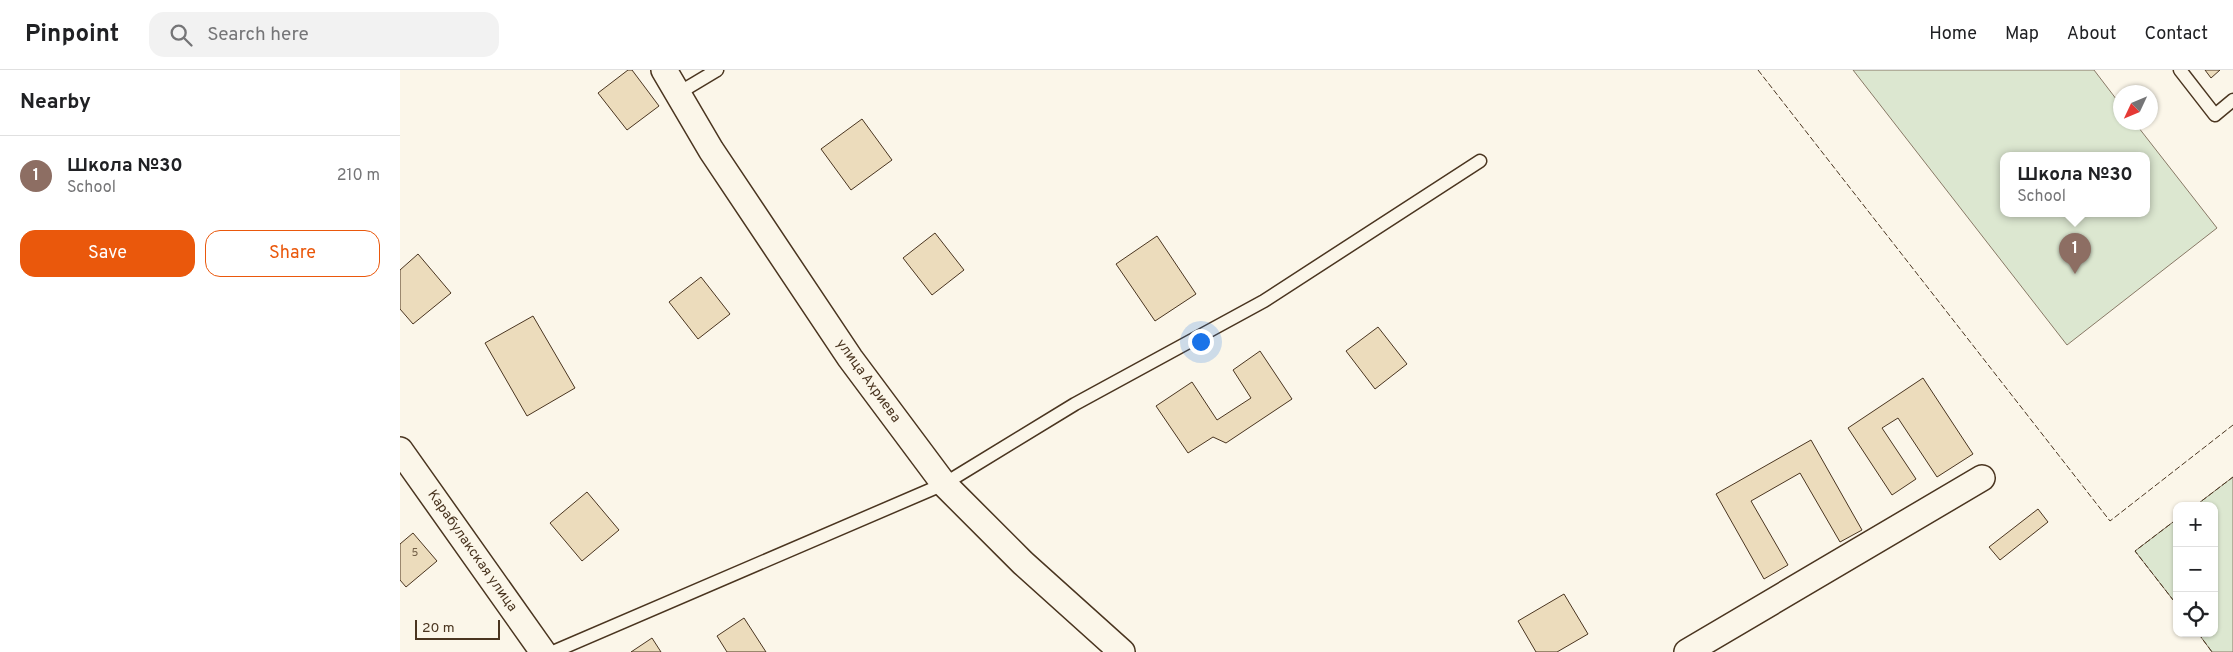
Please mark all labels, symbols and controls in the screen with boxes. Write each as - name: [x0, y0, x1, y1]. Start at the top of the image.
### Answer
- search box: [149, 12, 499, 57]
- text: Pinpoint: [25, 20, 119, 50]
- icon: search: [167, 21, 195, 49]
- text: Search here: [207, 23, 309, 47]
- text: Home: [1929, 23, 1977, 46]
- text: Map: [2005, 23, 2039, 46]
- text: About: [2067, 23, 2116, 46]
- text: Contact: [2144, 23, 2208, 46]
- north arrow: [2113, 85, 2158, 130]
- text: Nearby: [20, 89, 91, 116]
- popup: [2000, 152, 2150, 217]
- text: Школа №30: [67, 154, 183, 178]
- text: Школа №30: [2017, 163, 2133, 187]
- text: 1: [33, 166, 39, 186]
- text: 210 m: [337, 166, 380, 186]
- text: School: [67, 178, 116, 198]
- text: School: [2017, 187, 2066, 207]
- button: Save: [20, 230, 195, 277]
- button: Share: [205, 230, 380, 277]
- pin: 1: [2059, 233, 2091, 274]
- your location: [1188, 329, 1214, 355]
- street label: улица Ахриева: [832, 336, 904, 426]
- street label: Карабулакская улица: [423, 487, 521, 615]
- map controls: [2173, 502, 2218, 637]
- button: +: [2173, 502, 2218, 547]
- house number: 5: [412, 546, 419, 560]
- button: −: [2173, 547, 2218, 592]
- button: locate: [2173, 592, 2218, 637]
- scale bar: [415, 617, 500, 640]
- text: 20 m: [422, 620, 455, 637]

